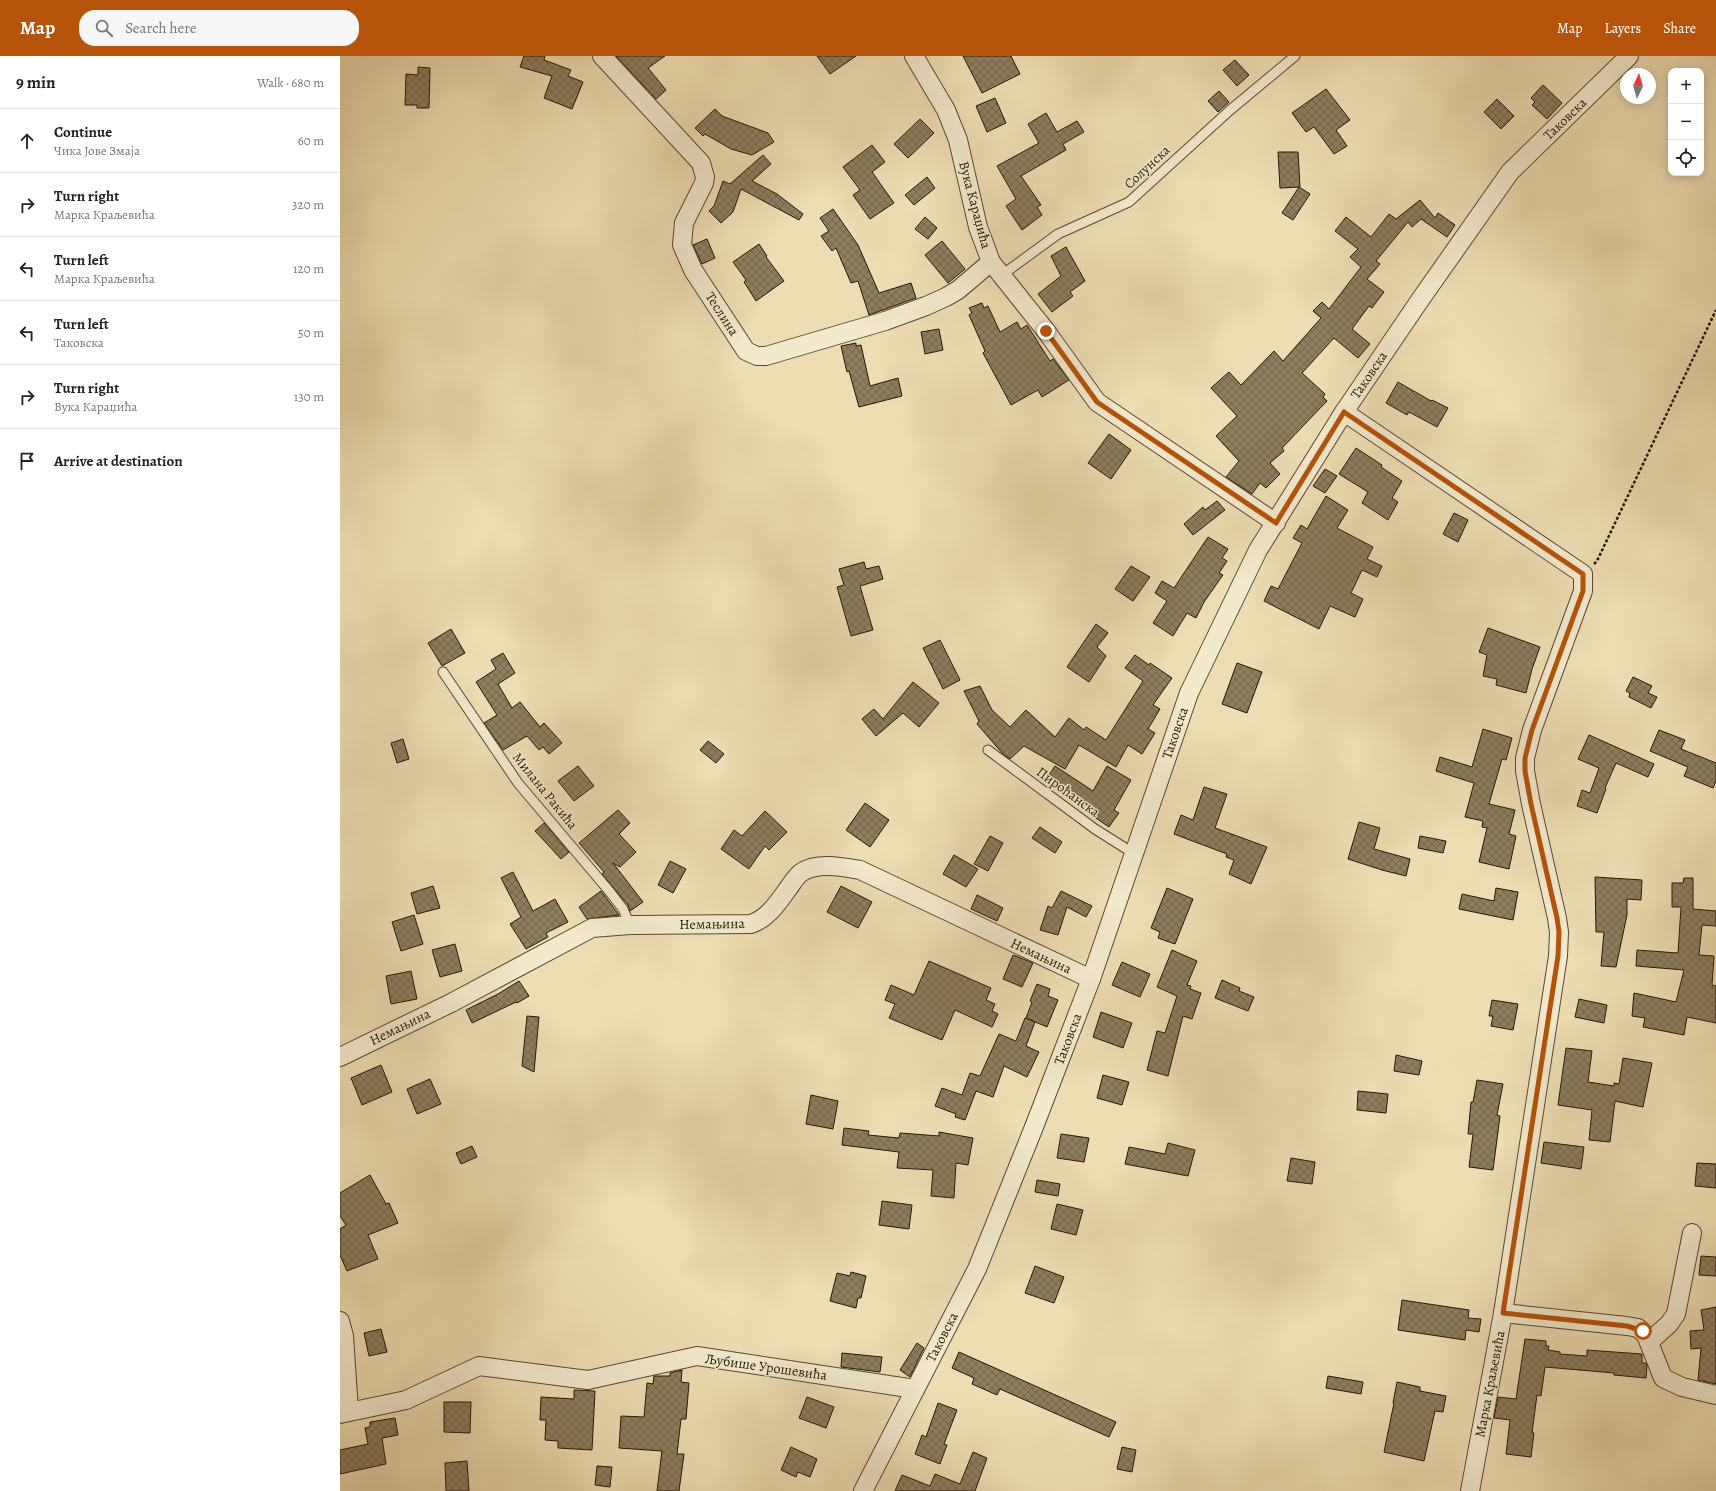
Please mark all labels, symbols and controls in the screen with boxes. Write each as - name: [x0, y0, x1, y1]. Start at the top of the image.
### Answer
- search box: [79, 10, 359, 46]
- text: Map: [20, 15, 55, 41]
- icon: search: [93, 17, 115, 39]
- text: Search here: [125, 18, 197, 38]
- text: Map: [1557, 19, 1583, 38]
- text: Layers: [1605, 19, 1641, 38]
- text: Share: [1663, 19, 1696, 38]
- north arrow: [1620, 68, 1656, 104]
- map controls: [1668, 68, 1704, 176]
- button: +: [1668, 68, 1704, 104]
- text: 9 min: [16, 71, 56, 94]
- text: Walk · 680 m: [257, 74, 324, 91]
- street label: Таковска: [1539, 93, 1591, 144]
- button: −: [1668, 104, 1704, 140]
- text: Continue: [54, 122, 112, 142]
- icon: ahead: [16, 130, 38, 152]
- text: 60 m: [298, 132, 324, 149]
- street label: Солунска: [1120, 140, 1175, 193]
- button: locate: [1668, 140, 1704, 176]
- text: Чика Јове Змаја: [54, 142, 140, 159]
- street label: Вука Караџића: [954, 159, 996, 251]
- text: Turn right: [54, 186, 119, 206]
- icon: right: [16, 194, 38, 216]
- text: 320 m: [292, 196, 324, 213]
- text: Марка Краљевића: [54, 206, 155, 223]
- text: Turn left: [54, 250, 109, 270]
- icon: left: [16, 258, 38, 280]
- text: 120 m: [293, 260, 324, 277]
- text: Марка Краљевића: [54, 270, 155, 287]
- street label: Теслина: [701, 288, 744, 340]
- text: Turn left: [54, 314, 109, 334]
- icon: left: [16, 322, 38, 344]
- route end: [1037, 322, 1055, 340]
- text: 50 m: [298, 324, 324, 341]
- text: Таковска: [54, 334, 104, 351]
- street label: Таковска: [1346, 347, 1392, 403]
- text: Turn right: [54, 378, 119, 398]
- icon: right: [16, 386, 38, 408]
- text: 130 m: [294, 388, 324, 405]
- text: Вука Караџића: [54, 398, 137, 415]
- icon: arrive: [16, 450, 38, 472]
- text: Arrive at destination: [54, 451, 183, 471]
- street label: Таковска: [1157, 704, 1193, 761]
- street label: Милана Ракића: [508, 748, 582, 834]
- street label: Пироћанска: [1032, 763, 1104, 822]
- street label: Немањина: [679, 914, 745, 934]
- street label: Немањина: [1007, 934, 1075, 979]
- street label: Немањина: [366, 1004, 434, 1050]
- street label: Таковска: [1050, 1010, 1087, 1067]
- street label: Таковска: [921, 1308, 963, 1365]
- route start: [1634, 1322, 1652, 1340]
- street label: Марка Краљевића: [1470, 1328, 1510, 1439]
- street label: Љубише Урошевића: [704, 1349, 829, 1385]

